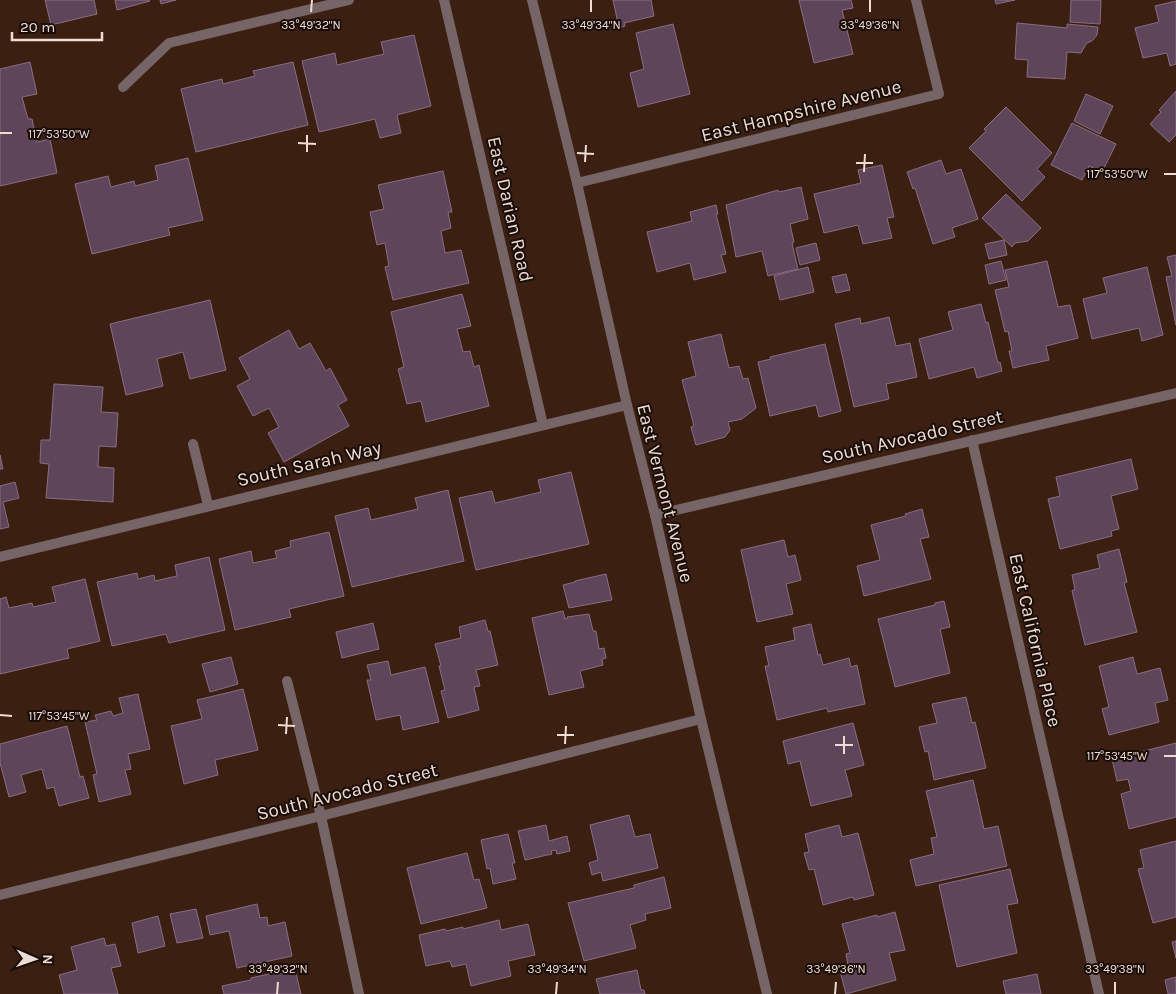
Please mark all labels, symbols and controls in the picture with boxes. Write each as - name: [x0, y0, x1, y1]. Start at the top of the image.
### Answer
- scale bar: [12, 10, 102, 42]
- text: 20 m: [20, 18, 55, 36]
- text: 33°49'32"N: [281, 18, 341, 32]
- text: 33°49'34"N: [561, 18, 621, 32]
- text: 33°49'36"N: [840, 18, 900, 32]
- street label: East Hampshire Avenue: [699, 75, 904, 147]
- text: 117°53'50"W: [28, 127, 90, 141]
- street label: East Darian Road: [483, 134, 537, 284]
- text: 117°53'50"W: [1086, 167, 1148, 181]
- street label: East Vermont Avenue: [632, 402, 698, 585]
- street label: South Avocado Street: [819, 405, 1005, 469]
- street label: South Sarah Way: [235, 437, 384, 491]
- street label: East California Place: [1004, 551, 1066, 729]
- text: 117°53'45"W: [29, 709, 90, 723]
- text: 117°53'45"W: [1087, 749, 1148, 763]
- street label: South Avocado Street: [255, 759, 440, 825]
- north arrow: [10, 934, 60, 984]
- text: N: [39, 954, 56, 965]
- text: 33°49'32"N: [248, 962, 308, 976]
- text: 33°49'34"N: [527, 962, 587, 976]
- text: 33°49'36"N: [806, 962, 866, 976]
- text: 33°49'38"N: [1085, 962, 1145, 976]

